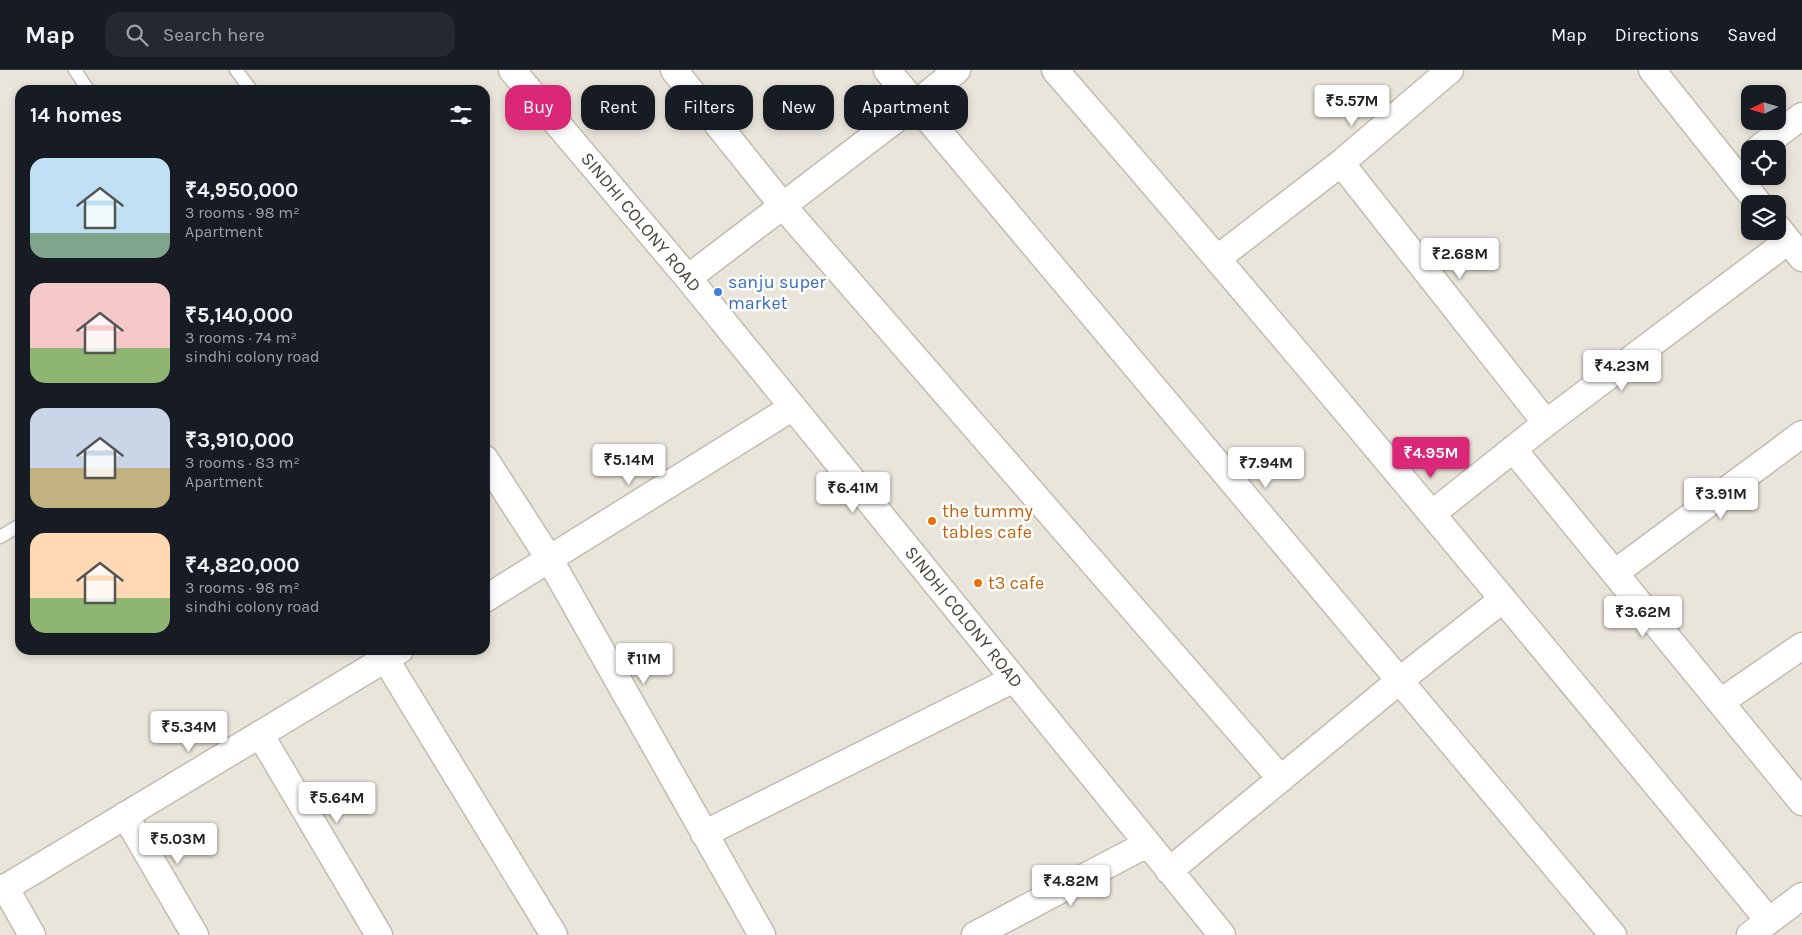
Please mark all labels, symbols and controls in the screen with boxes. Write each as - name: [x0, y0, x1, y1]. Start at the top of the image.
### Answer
- search box: [105, 12, 455, 57]
- text: Map: [25, 21, 75, 49]
- icon: search: [123, 21, 151, 49]
- text: Search here: [163, 24, 265, 46]
- text: Map: [1551, 24, 1587, 46]
- text: Directions: [1615, 24, 1699, 46]
- text: Saved: [1727, 24, 1777, 46]
- chip: Buy: [505, 85, 571, 130]
- chip: Rent: [581, 85, 655, 130]
- chip: Filters: [665, 85, 753, 130]
- chip: New: [763, 85, 834, 130]
- chip: Apartment: [844, 85, 968, 130]
- pin: ₹5.57M: [1311, 85, 1393, 127]
- north arrow: [1741, 85, 1786, 130]
- map controls: [1741, 85, 1786, 240]
- text: ₹5.57M: [1325, 91, 1379, 110]
- icon: filters: [447, 101, 475, 129]
- text: 14 homes: [30, 103, 122, 127]
- button: locate: [1741, 140, 1786, 185]
- street label: SINDHI COLONY ROAD: [576, 148, 706, 296]
- icon: home: [70, 178, 130, 238]
- text: ₹4,950,000: [185, 178, 298, 202]
- button: layers: [1741, 195, 1786, 240]
- text: 3 rooms · 98 m²: [185, 203, 300, 222]
- text: Apartment: [185, 222, 263, 241]
- pin: ₹2.68M: [1419, 238, 1501, 280]
- text: ₹2.68M: [1432, 244, 1488, 263]
- place label: sanju super market: [728, 271, 826, 314]
- marker: sanju super market: [712, 286, 724, 298]
- icon: home: [70, 303, 130, 363]
- text: ₹5,140,000: [185, 303, 293, 327]
- text: 3 rooms · 74 m²: [185, 328, 297, 347]
- text: sindhi colony road: [185, 347, 319, 366]
- pin: ₹4.23M: [1581, 350, 1663, 392]
- text: ₹4.23M: [1594, 356, 1650, 375]
- icon: home: [70, 428, 130, 488]
- text: ₹3,910,000: [185, 428, 294, 452]
- pin: ₹4.95M: [1390, 436, 1472, 479]
- text: ₹4.95M: [1403, 443, 1459, 462]
- pin: ₹5.14M: [588, 444, 670, 486]
- pin: ₹7.94M: [1225, 446, 1307, 489]
- text: ₹5.14M: [603, 450, 655, 469]
- text: 3 rooms · 83 m²: [185, 453, 300, 472]
- text: ₹7.94M: [1239, 453, 1293, 472]
- text: Apartment: [185, 472, 263, 491]
- pin: ₹6.41M: [812, 472, 894, 514]
- text: ₹6.41M: [827, 478, 879, 497]
- pin: ₹3.91M: [1680, 478, 1762, 520]
- text: ₹3.91M: [1695, 484, 1747, 503]
- place label: the tummy tables cafe: [942, 500, 1033, 543]
- marker: the tummy tables cafe: [926, 515, 938, 527]
- street label: SINDHI COLONY ROAD: [900, 542, 1028, 692]
- icon: home: [70, 553, 130, 613]
- text: ₹4,820,000: [185, 553, 300, 577]
- place label: t3 cafe: [988, 572, 1044, 594]
- marker: t3 cafe: [972, 577, 984, 589]
- text: 3 rooms · 98 m²: [185, 578, 300, 597]
- pin: ₹3.62M: [1602, 596, 1684, 638]
- text: sindhi colony road: [185, 597, 319, 616]
- text: ₹3.62M: [1615, 602, 1671, 621]
- pin: ₹11M: [614, 642, 674, 685]
- text: ₹11M: [627, 649, 661, 668]
- pin: ₹5.34M: [148, 710, 230, 753]
- text: ₹5.34M: [161, 717, 217, 736]
- pin: ₹5.64M: [296, 782, 378, 824]
- text: ₹5.64M: [309, 788, 365, 807]
- pin: ₹5.03M: [137, 822, 219, 865]
- text: ₹5.03M: [150, 829, 206, 848]
- pin: ₹4.82M: [1030, 864, 1112, 907]
- text: ₹4.82M: [1043, 871, 1099, 890]

